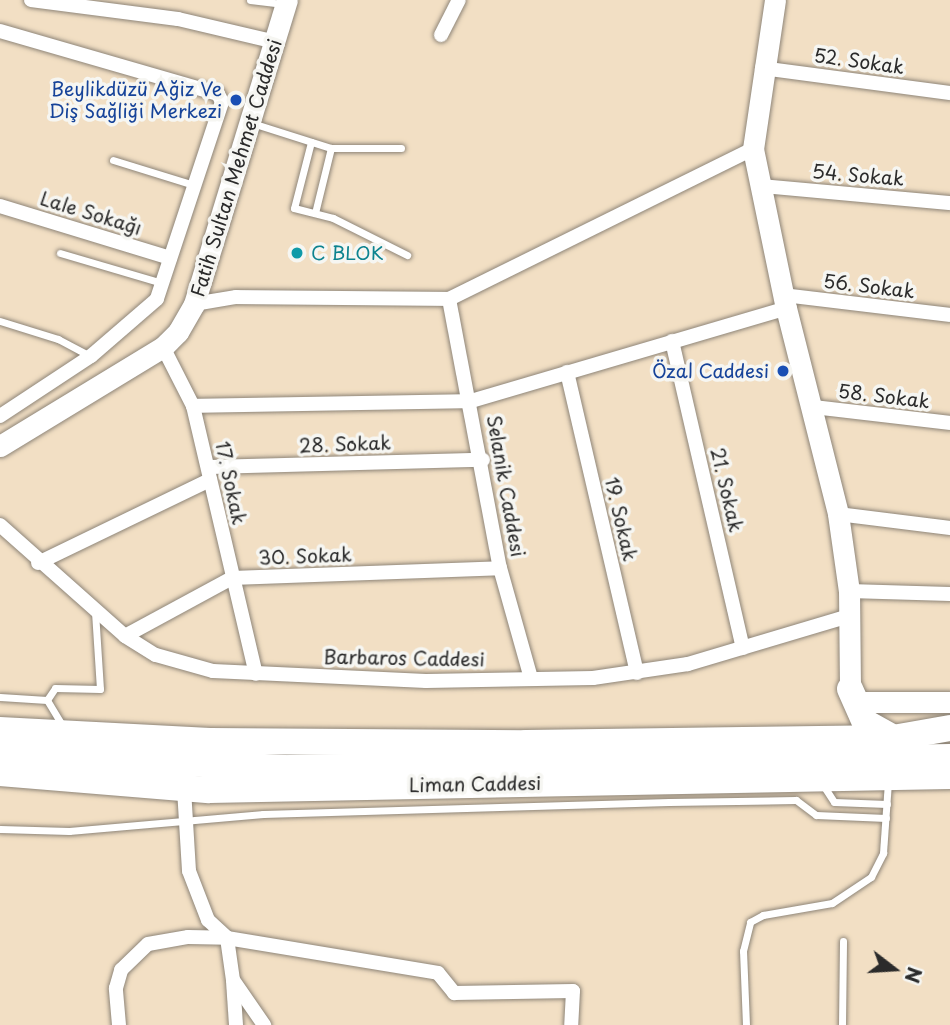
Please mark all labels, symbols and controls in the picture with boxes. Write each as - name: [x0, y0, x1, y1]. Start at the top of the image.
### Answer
- street label: Fatih Sultan Mehmet Caddesi: [186, 36, 286, 300]
- street label: 52. Sokak: [811, 43, 907, 79]
- place label: Beylikdüzü Ağiz Ve Diş Sağliği Merkezi: [48, 78, 222, 122]
- marker: Beylikdüzü Ağiz Ve Diş Sağliği Merkezi: [228, 92, 244, 108]
- street label: 54. Sokak: [811, 160, 905, 190]
- street label: Lale Sokağı: [37, 187, 145, 239]
- place label: C BLOK: [311, 242, 384, 264]
- marker: C BLOK: [289, 245, 305, 261]
- street label: 56. Sokak: [821, 269, 917, 303]
- place label: Özal Caddesi: [651, 360, 769, 382]
- marker: Özal Caddesi: [775, 363, 791, 379]
- street label: 58. Sokak: [837, 379, 931, 413]
- street label: Selanik Caddesi: [482, 413, 530, 559]
- street label: 28. Sokak: [298, 431, 392, 457]
- street label: 17. Sokak: [211, 438, 251, 528]
- street label: 21. Sokak: [706, 444, 748, 536]
- street label: 19. Sokak: [600, 474, 642, 564]
- street label: 30. Sokak: [257, 543, 353, 569]
- street label: Barbaros Caddesi: [323, 645, 485, 671]
- street label: Liman Caddesi: [408, 771, 542, 797]
- north arrow: [859, 934, 929, 1004]
- text: N: [898, 964, 930, 986]

